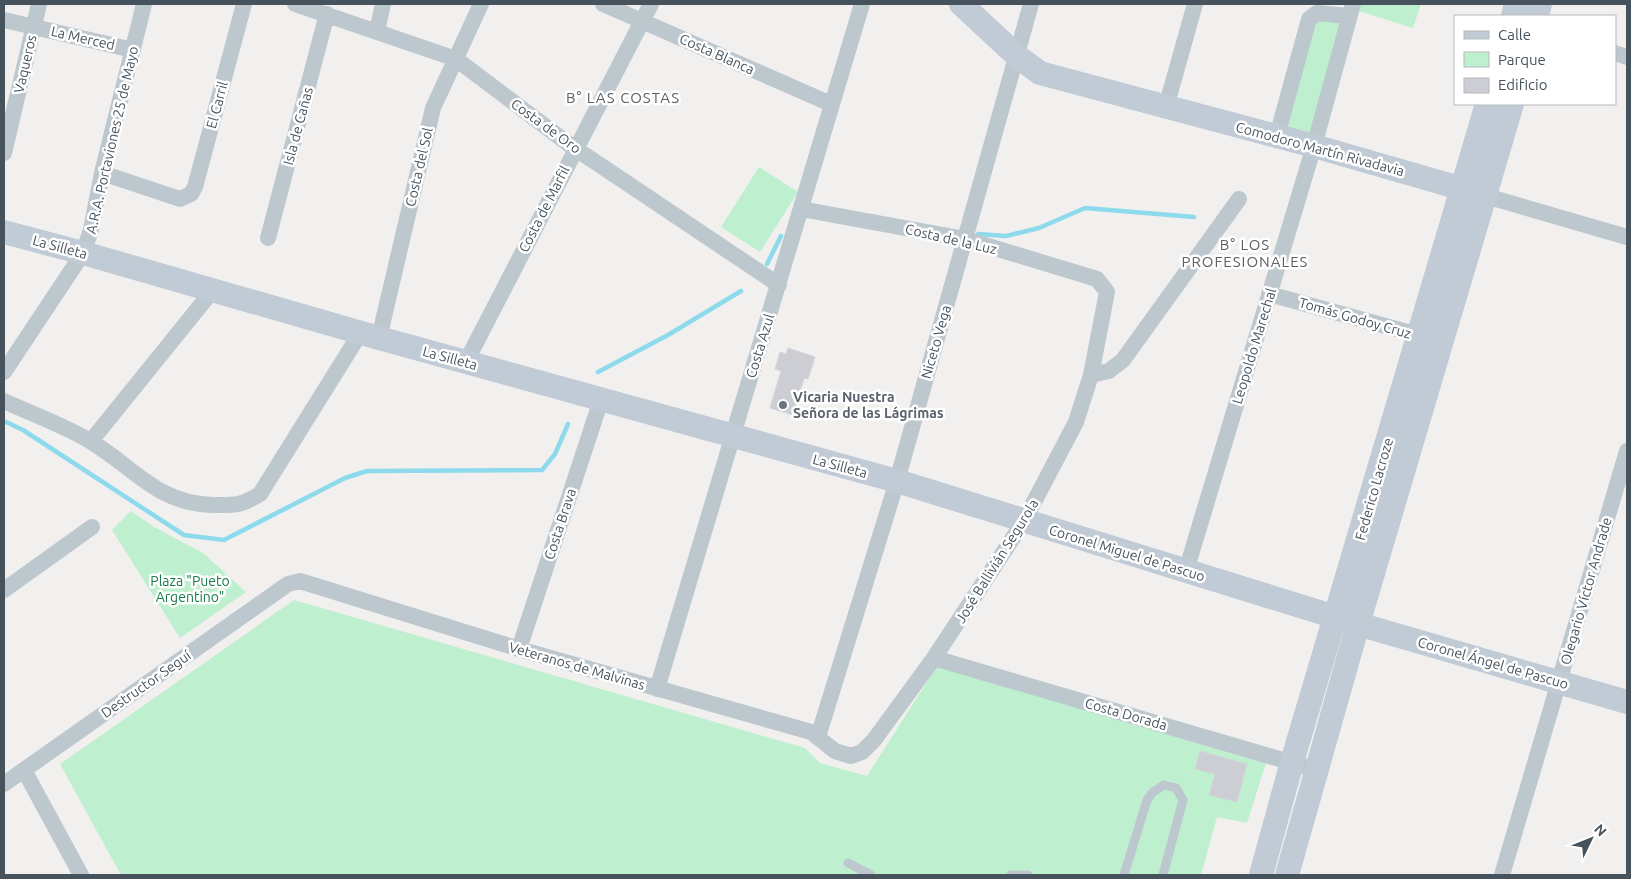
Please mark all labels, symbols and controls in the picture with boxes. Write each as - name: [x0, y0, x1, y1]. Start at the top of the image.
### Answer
- legend: [1454, 15, 1616, 105]
- street label: La Merced: [49, 23, 117, 53]
- text: Calle: [1498, 26, 1531, 43]
- street label: Costa Blanca: [677, 30, 757, 78]
- street label: Vaqueros: [11, 33, 39, 95]
- street label: A.R.A. Portaviones 25 de Mayo: [83, 45, 141, 235]
- text: Parque: [1498, 51, 1546, 68]
- text: Edificio: [1498, 76, 1547, 93]
- street label: El Carril: [203, 79, 231, 130]
- street label: Isla de Cañas: [280, 85, 316, 167]
- district label: B° LAS COSTAS: [566, 89, 680, 106]
- street label: Costa de Oro: [508, 95, 584, 157]
- street label: Comodoro Martín Rivadavia: [1234, 119, 1406, 179]
- street label: Costa del Sol: [402, 126, 436, 208]
- street label: Costa de Marfil: [515, 163, 573, 255]
- street label: Costa de la Luz: [904, 221, 998, 257]
- street label: La Silleta: [31, 232, 89, 262]
- district label: B° LOS PROFESIONALES: [1182, 236, 1308, 270]
- street label: Leopoldo Marechal: [1229, 286, 1279, 406]
- street label: Tomás Godoy Cruz: [1297, 294, 1413, 342]
- street label: Niceto Vega: [918, 303, 954, 381]
- street label: Costa Azul: [743, 312, 777, 380]
- street label: La Silleta: [421, 343, 479, 373]
- place label: Vicaria Nuestra Señora de las Lágrimas: [793, 389, 944, 421]
- marker: Vicaria Nuestra Señora de las Lágrimas: [777, 399, 789, 411]
- street label: Federico Lacroze: [1352, 436, 1396, 542]
- street label: La Silleta: [811, 451, 869, 481]
- street label: Costa Brava: [541, 486, 579, 562]
- street label: José Ballivián Segurola: [952, 496, 1042, 626]
- street label: Olegario Víctor Andrade: [1557, 515, 1615, 667]
- street label: Coronel Miguel de Pascuo: [1047, 522, 1207, 584]
- park label: Plaza "Pueto Argentino": [150, 573, 230, 605]
- street label: Coronel Ángel de Pascuo: [1416, 633, 1570, 692]
- street label: Veteranos de Malvinas: [507, 639, 647, 693]
- street label: Destructor Seguí: [98, 647, 194, 721]
- street label: Costa Dorada: [1083, 695, 1169, 733]
- north arrow: [1566, 814, 1616, 864]
- text: N: [1591, 821, 1610, 839]

